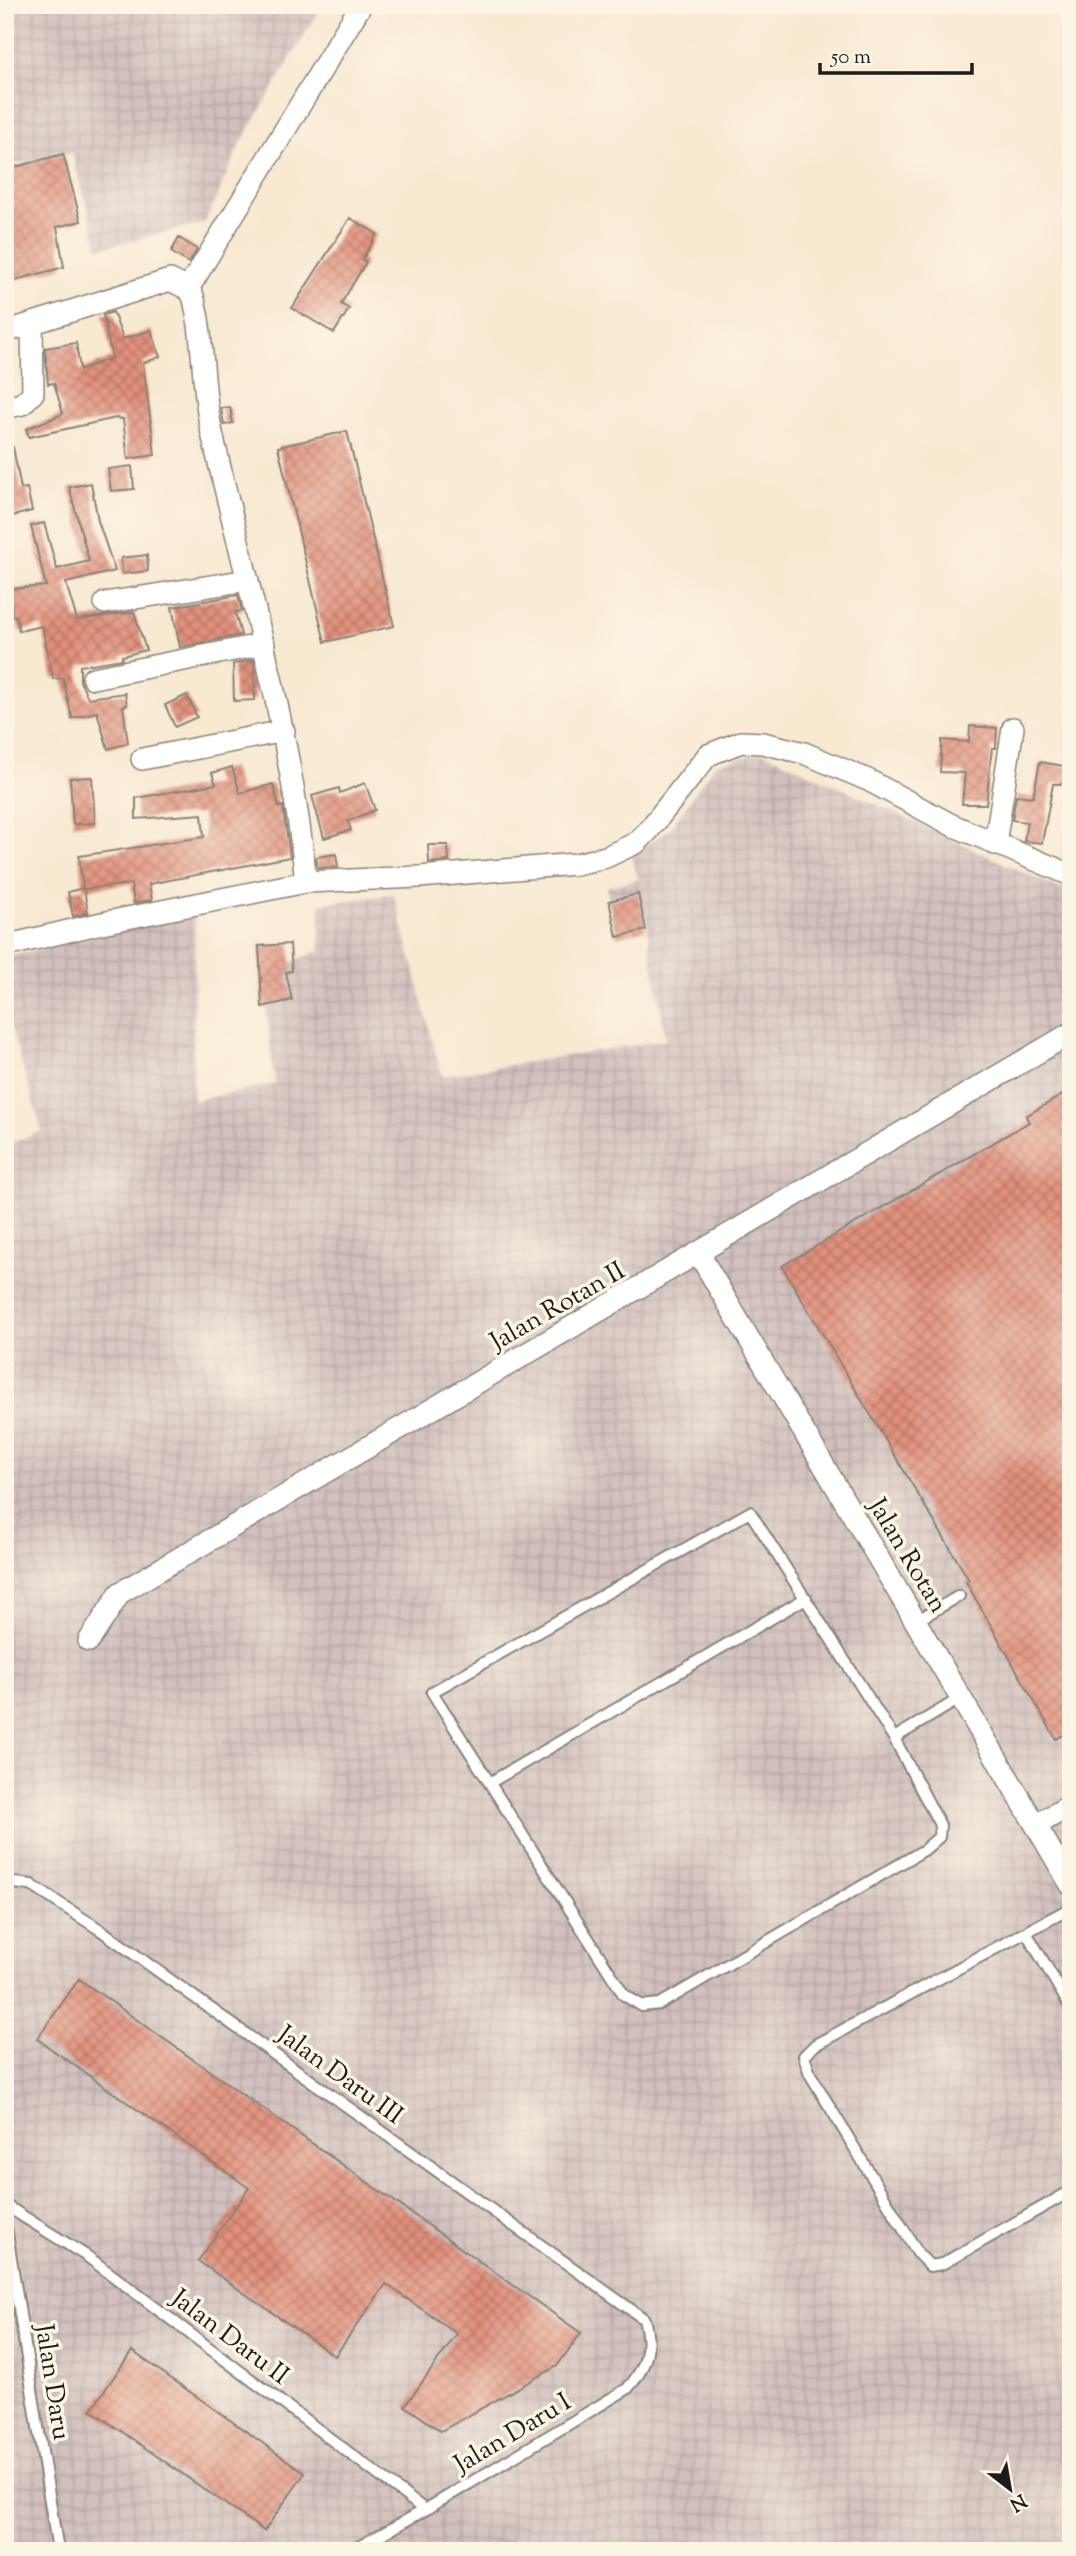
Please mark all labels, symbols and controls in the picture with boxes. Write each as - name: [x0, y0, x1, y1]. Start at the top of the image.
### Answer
- scale bar: [820, 32, 973, 76]
- text: 50 m: [830, 43, 871, 73]
- street label: Jalan Rotan II: [482, 1253, 633, 1362]
- street label: Jalan Rotan: [857, 1490, 956, 1621]
- street label: Jalan Daru III: [267, 2016, 411, 2135]
- street label: Jalan Daru II: [161, 2280, 297, 2395]
- street label: Jalan Daru: [24, 2320, 79, 2443]
- street label: Jalan Daru I: [446, 2384, 579, 2485]
- north arrow: [974, 2454, 1044, 2524]
- text: N: [1004, 2486, 1031, 2517]

